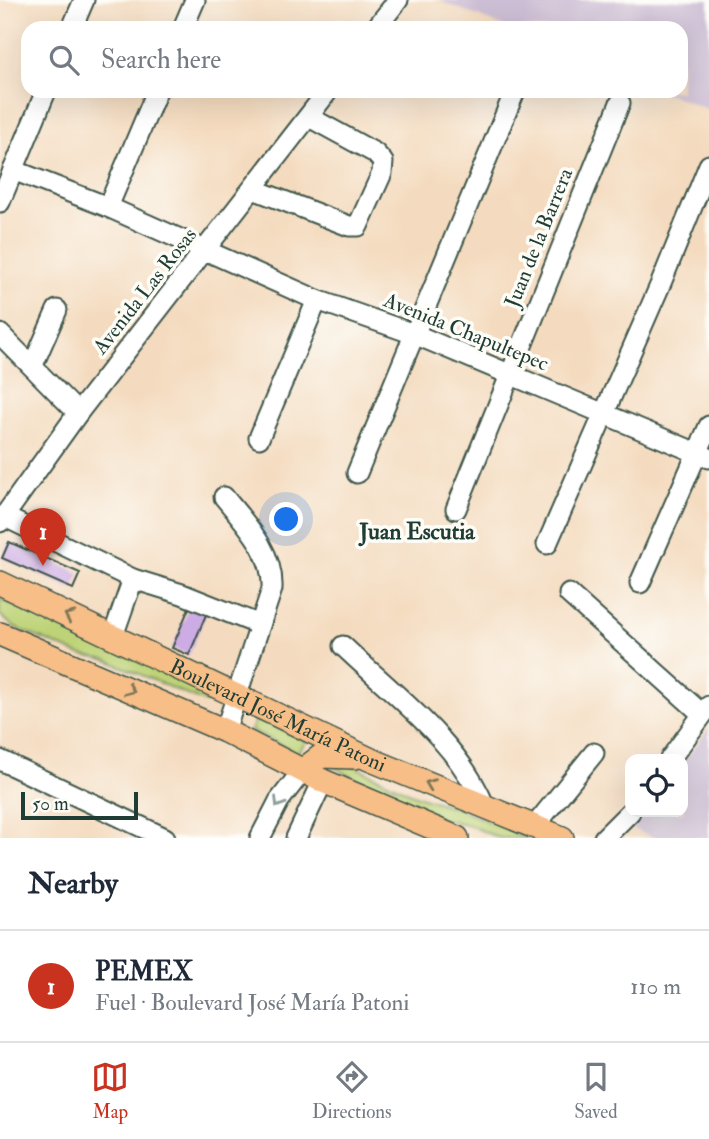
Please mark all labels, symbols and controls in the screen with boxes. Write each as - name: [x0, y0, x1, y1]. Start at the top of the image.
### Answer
- search box: [21, 21, 688, 98]
- icon: search: [45, 41, 83, 79]
- text: Search here: [101, 44, 221, 76]
- street label: Juan de la Barrera: [498, 164, 579, 313]
- street label: Avenida Las Rosas: [86, 222, 203, 361]
- street label: Avenida Chapultepec: [379, 286, 553, 378]
- your location: [269, 502, 303, 536]
- pin: 1: [20, 508, 66, 566]
- district label: Juan Escutia: [358, 517, 476, 547]
- one-way arrow: [64, 610, 76, 624]
- street label: Boulevard José María Patoni: [165, 652, 391, 778]
- one-way arrow: [123, 682, 135, 696]
- map controls: [625, 754, 688, 817]
- button: locate: [625, 754, 688, 817]
- one-way arrow: [425, 779, 437, 793]
- scale bar: [21, 789, 138, 821]
- text: 50 m: [32, 792, 69, 816]
- one-way arrow: [275, 795, 288, 808]
- text: Nearby: [28, 865, 118, 902]
- text: PEMEX: [95, 956, 193, 988]
- text: 1: [47, 972, 55, 1001]
- text: 110 m: [630, 972, 681, 1001]
- text: Fuel · Boulevard José María Patoni: [95, 988, 409, 1017]
- tab: Map: [91, 1058, 129, 1124]
- tab: Directions: [312, 1058, 392, 1124]
- tab: Saved: [574, 1058, 618, 1124]

